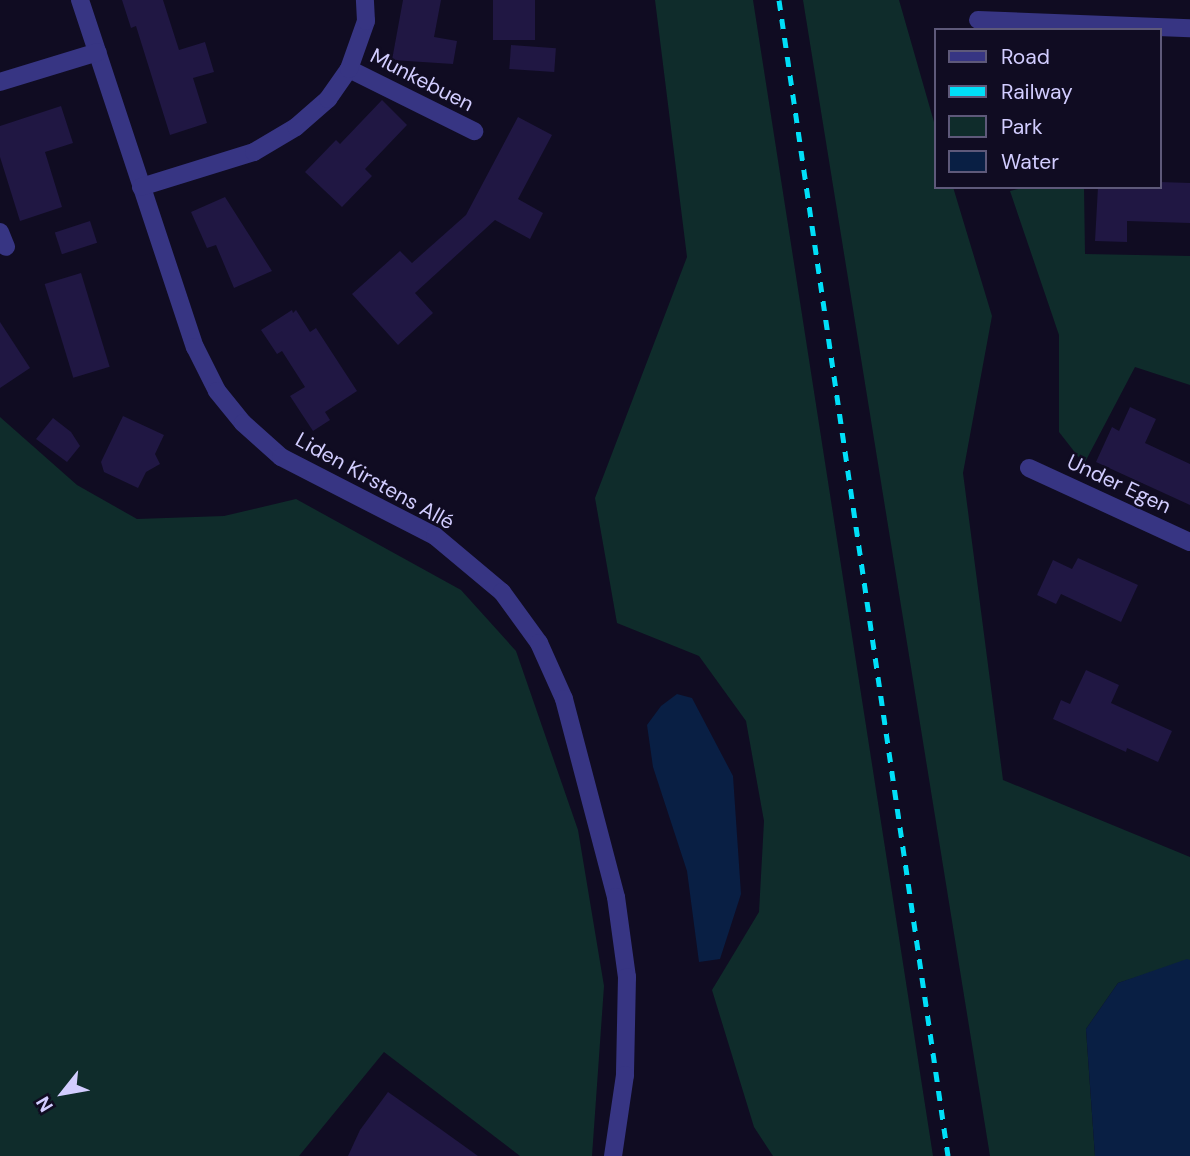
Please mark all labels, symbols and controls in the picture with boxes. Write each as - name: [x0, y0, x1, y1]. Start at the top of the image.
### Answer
- legend: [934, 28, 1162, 189]
- street label: Munkebuen: [366, 43, 478, 117]
- text: Road: [1001, 43, 1050, 71]
- text: Railway: [1001, 78, 1073, 106]
- text: Park: [1001, 113, 1042, 141]
- text: Water: [1001, 148, 1059, 176]
- street label: Liden Kirstens Allé: [291, 427, 459, 535]
- street label: Under Egen: [1063, 449, 1175, 519]
- north arrow: [28, 1058, 98, 1128]
- text: N: [30, 1092, 59, 1116]

